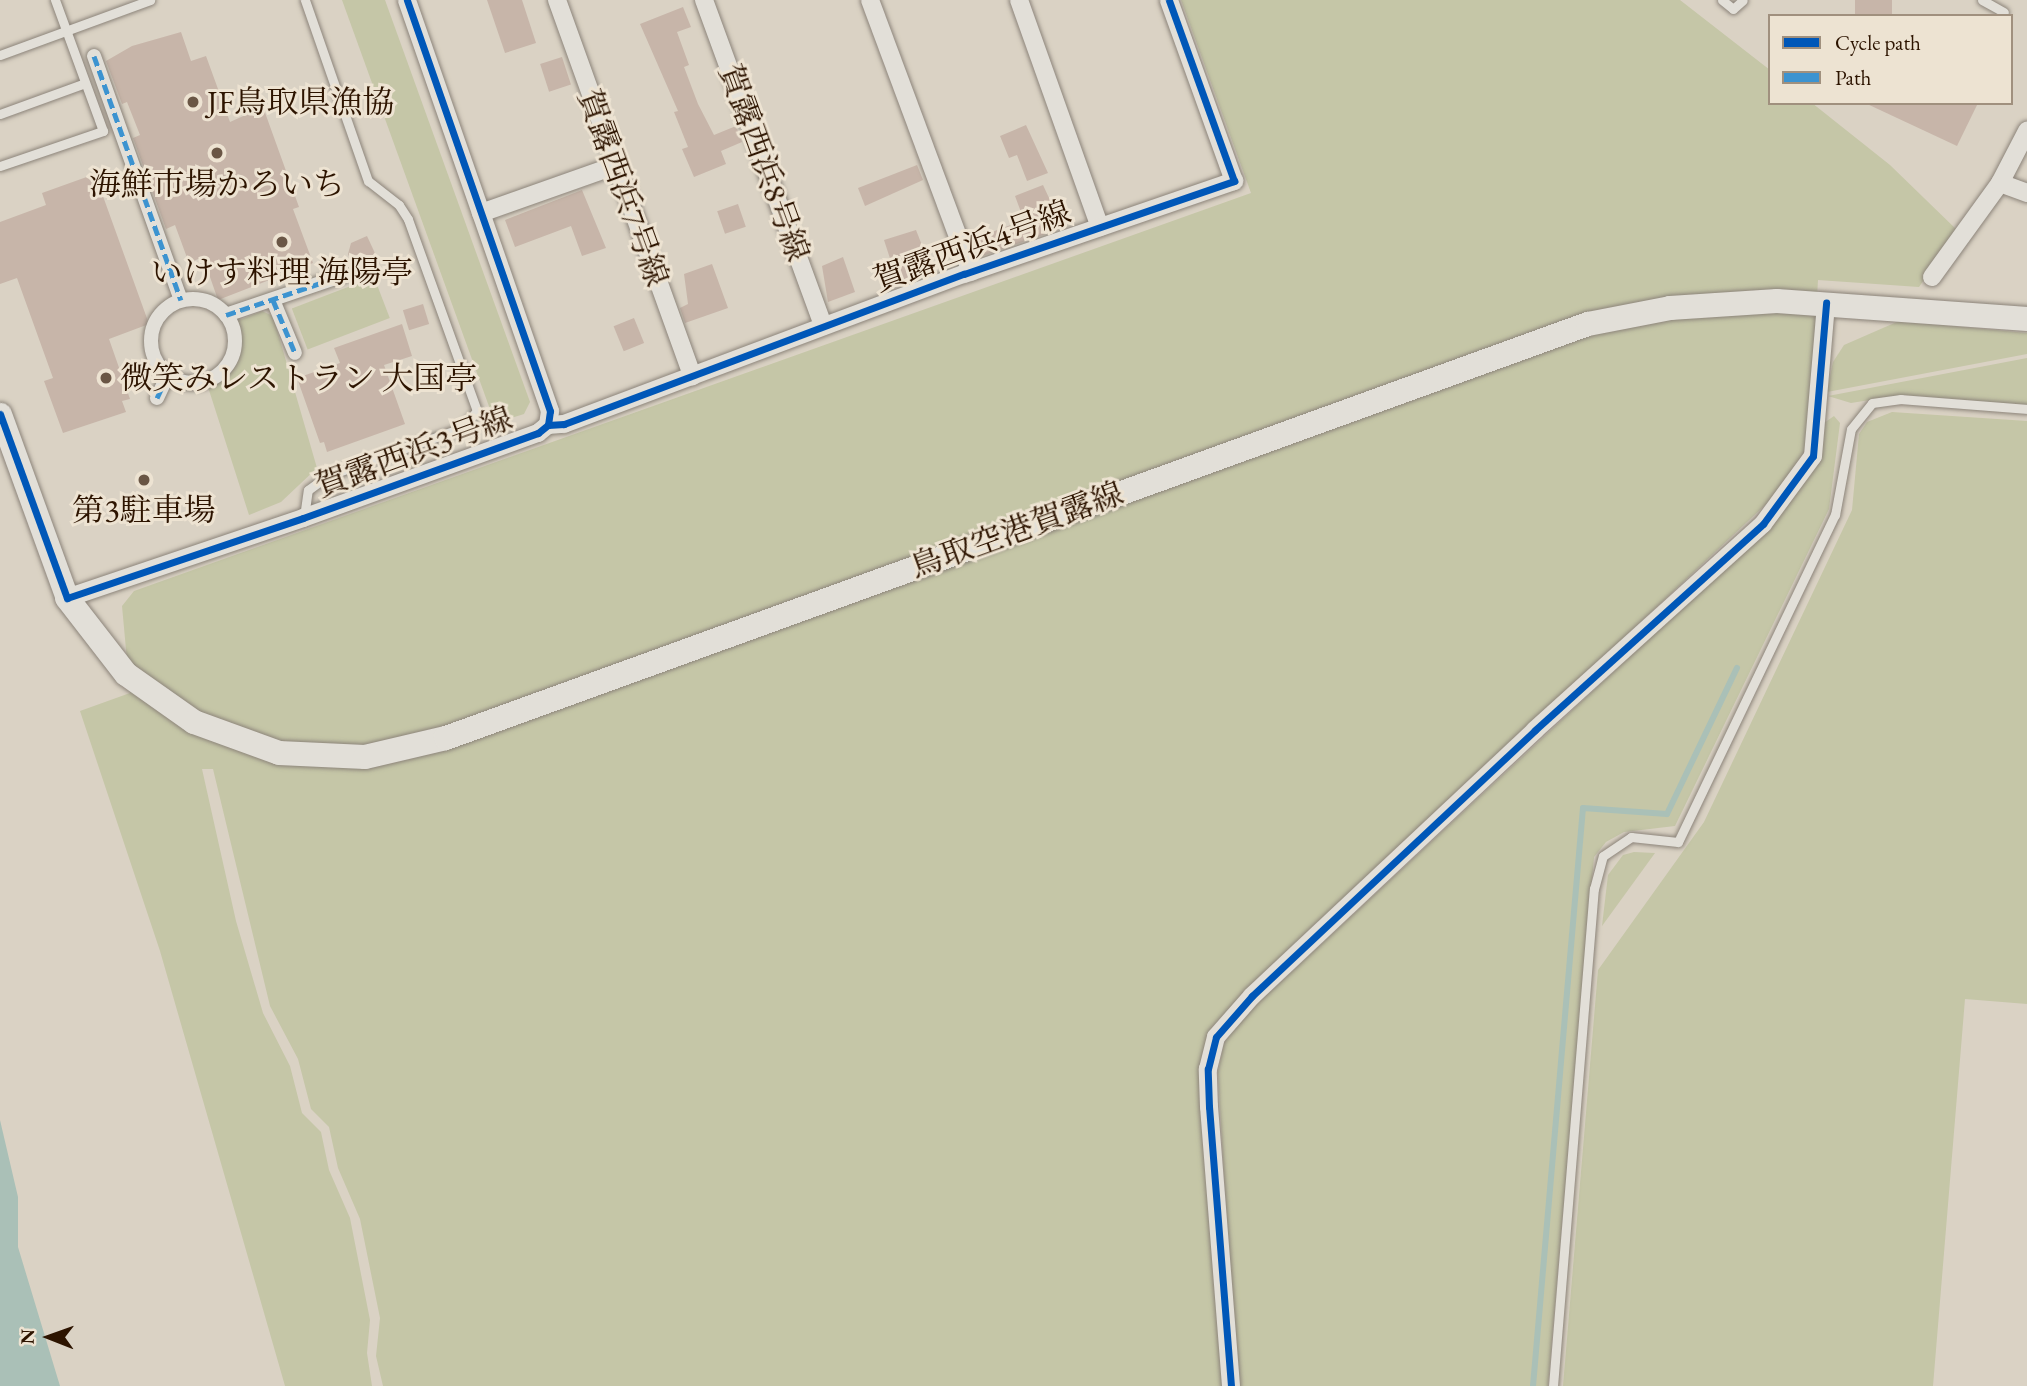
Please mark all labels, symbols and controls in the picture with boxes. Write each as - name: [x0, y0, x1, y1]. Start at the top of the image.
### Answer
- legend: [1768, 14, 2013, 105]
- text: Cycle path: [1835, 29, 1921, 56]
- street label: 賀露西浜8号線: [710, 59, 818, 267]
- text: Path: [1835, 64, 1871, 91]
- place label: JF鳥取県漁協: [207, 83, 394, 121]
- street label: 賀露西浜7号線: [569, 84, 677, 292]
- marker: JF鳥取県漁協: [185, 94, 201, 110]
- marker: 海鮮市場かろいち: [209, 145, 225, 161]
- place label: 海鮮市場かろいち: [89, 165, 345, 203]
- street label: 賀露西浜4号線: [868, 192, 1076, 300]
- marker: いけす料理 海陽亭: [274, 234, 290, 250]
- place label: いけす料理 海陽亭: [151, 253, 413, 291]
- place label: 微笑みレストラン 大国亭: [120, 359, 478, 397]
- marker: 微笑みレストラン 大国亭: [98, 370, 114, 386]
- street label: 賀露西浜3号線: [310, 398, 518, 506]
- marker: 第3駐車場: [136, 472, 152, 488]
- street label: 鳥取空港賀露線: [905, 474, 1129, 586]
- place label: 第3駐車場: [72, 491, 216, 529]
- north arrow: [14, 1302, 84, 1372]
- text: N: [15, 1329, 40, 1345]

